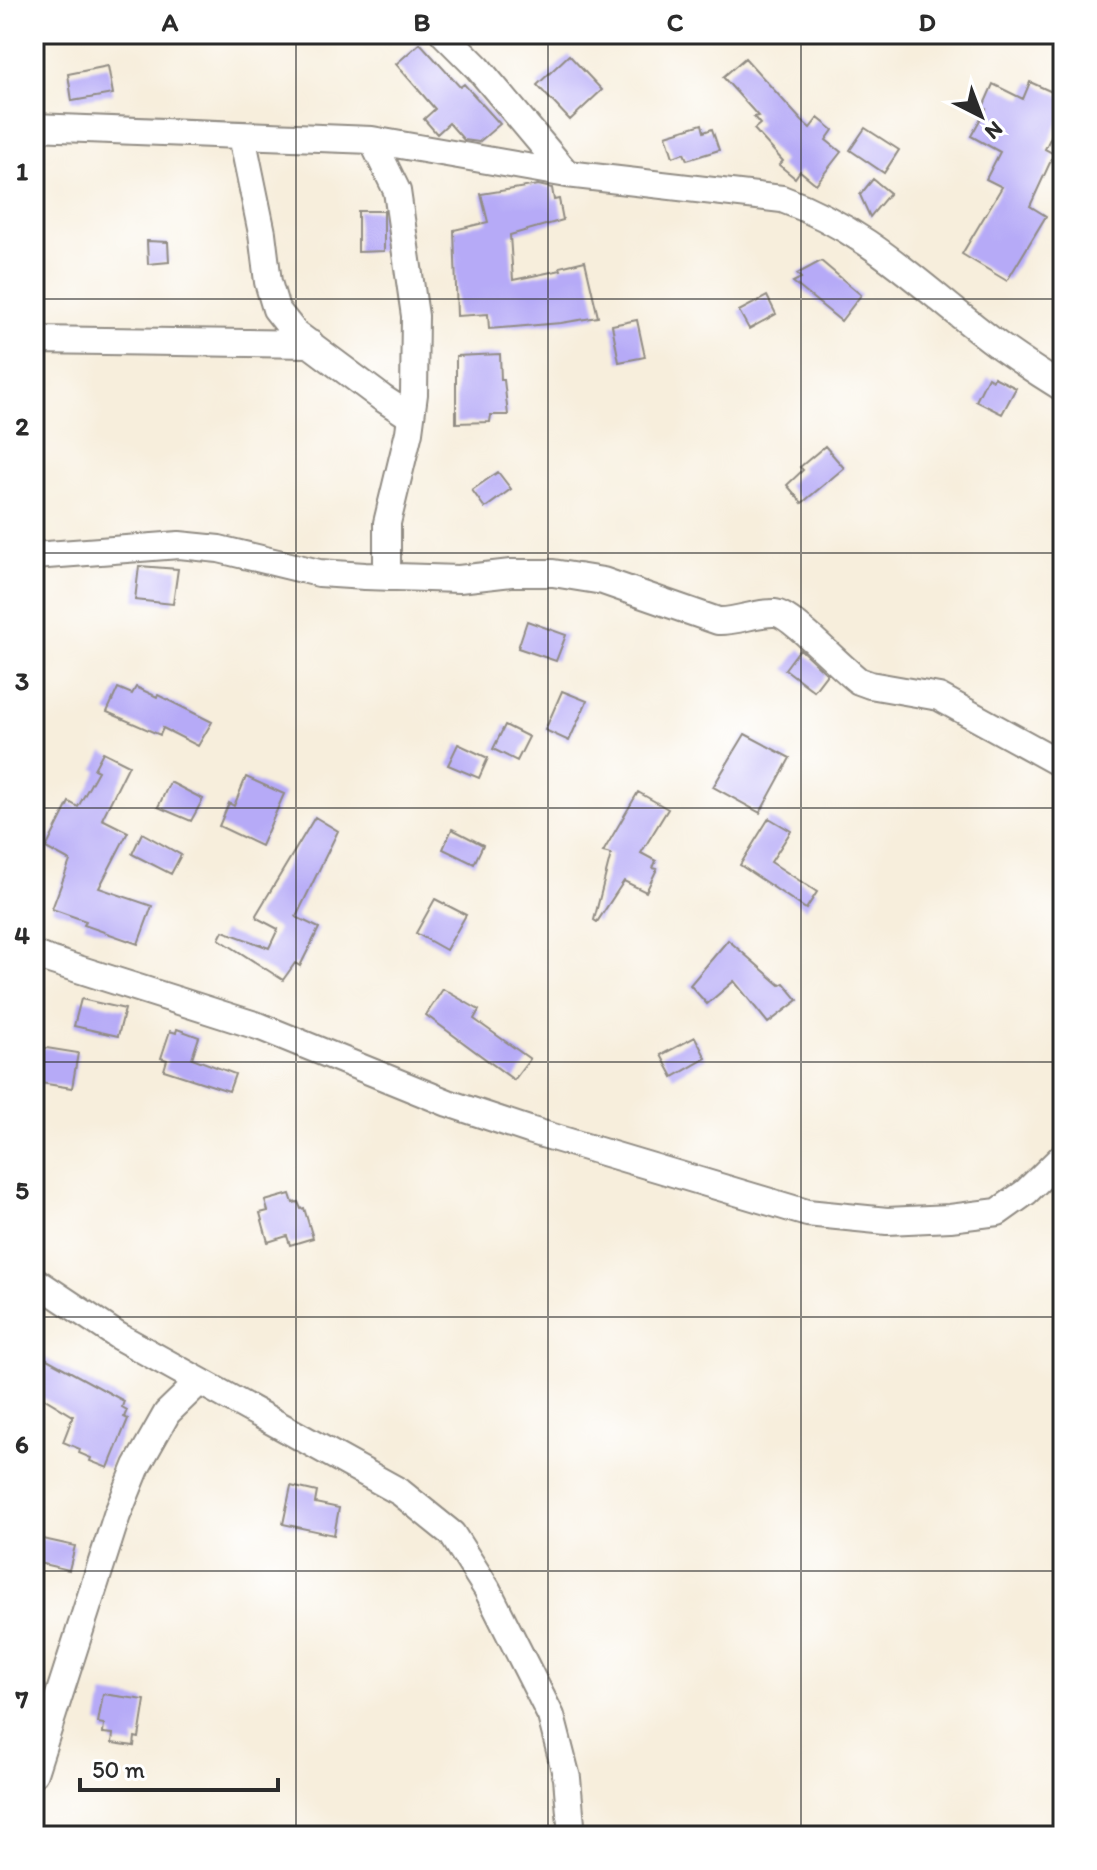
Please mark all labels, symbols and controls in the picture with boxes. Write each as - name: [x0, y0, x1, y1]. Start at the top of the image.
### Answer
- text: A: [161, 6, 179, 38]
- text: B: [414, 6, 431, 38]
- text: C: [667, 6, 684, 38]
- text: D: [918, 6, 936, 38]
- north arrow: [941, 76, 1021, 156]
- text: N: [979, 115, 1009, 145]
- text: 1: [16, 155, 28, 187]
- text: 2: [15, 410, 29, 442]
- text: 3: [15, 665, 29, 697]
- text: 4: [14, 919, 30, 951]
- text: 5: [15, 1174, 29, 1206]
- text: 6: [15, 1428, 29, 1460]
- text: 7: [15, 1683, 29, 1715]
- scale bar: [80, 1742, 278, 1792]
- text: 50 m: [92, 1755, 145, 1784]

